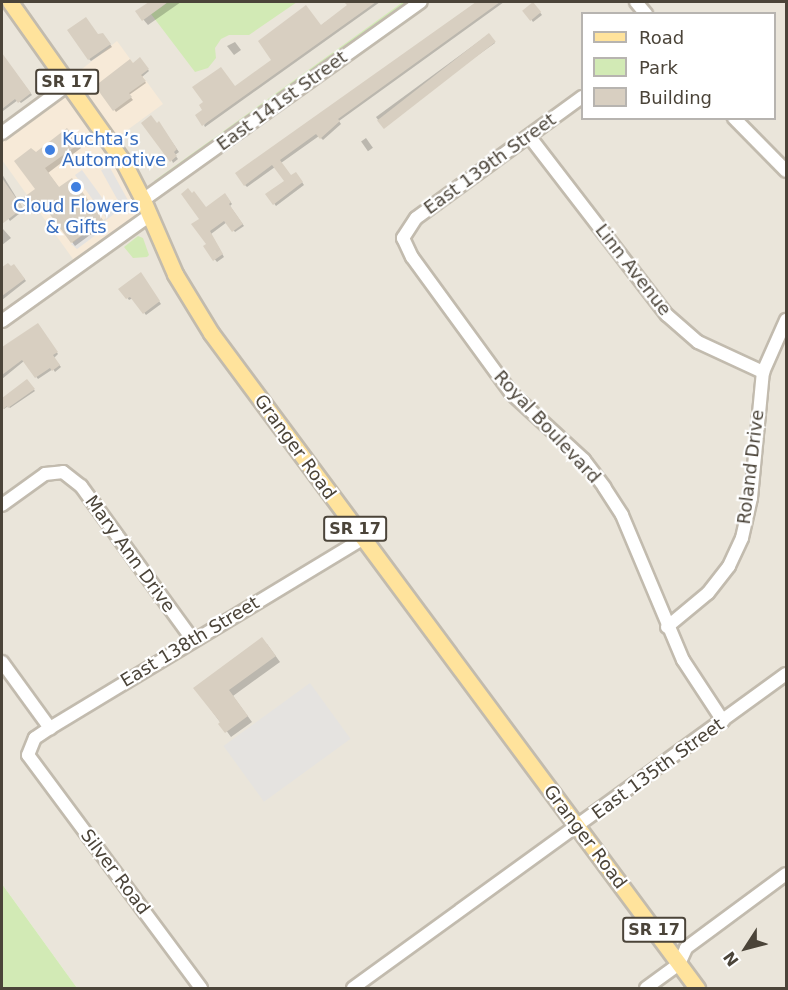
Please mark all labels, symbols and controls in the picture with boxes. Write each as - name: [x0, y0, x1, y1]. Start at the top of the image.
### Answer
- legend: [581, 12, 776, 120]
- text: Road: [639, 27, 684, 48]
- street label: East 141st Street: [213, 46, 351, 156]
- text: Park: [639, 57, 678, 78]
- road number: SR 17: [34, 69, 100, 95]
- text: Building: [639, 87, 712, 108]
- street label: East 139th Street: [420, 109, 560, 219]
- place label: Kuchta’s Automotive: [62, 129, 166, 172]
- marker: Kuchta’s Automotive: [43, 143, 57, 157]
- marker: Cloud Flowers & Gifts: [69, 180, 83, 194]
- place label: Cloud Flowers & Gifts: [13, 196, 139, 238]
- street label: Linn Avenue: [590, 220, 676, 320]
- street label: Royal Boulevard: [489, 366, 605, 488]
- street label: Granger Road: [250, 390, 340, 504]
- street label: Roland Drive: [733, 408, 769, 526]
- street label: Mary Ann Drive: [80, 491, 180, 617]
- road number: SR 17: [322, 516, 388, 542]
- street label: East 138th Street: [117, 592, 263, 692]
- street label: East 135th Street: [588, 714, 728, 824]
- street label: Granger Road: [539, 781, 631, 893]
- street label: Silver Road: [76, 825, 154, 919]
- road number: SR 17: [621, 917, 687, 943]
- north arrow: [716, 918, 776, 978]
- text: N: [719, 948, 743, 970]

